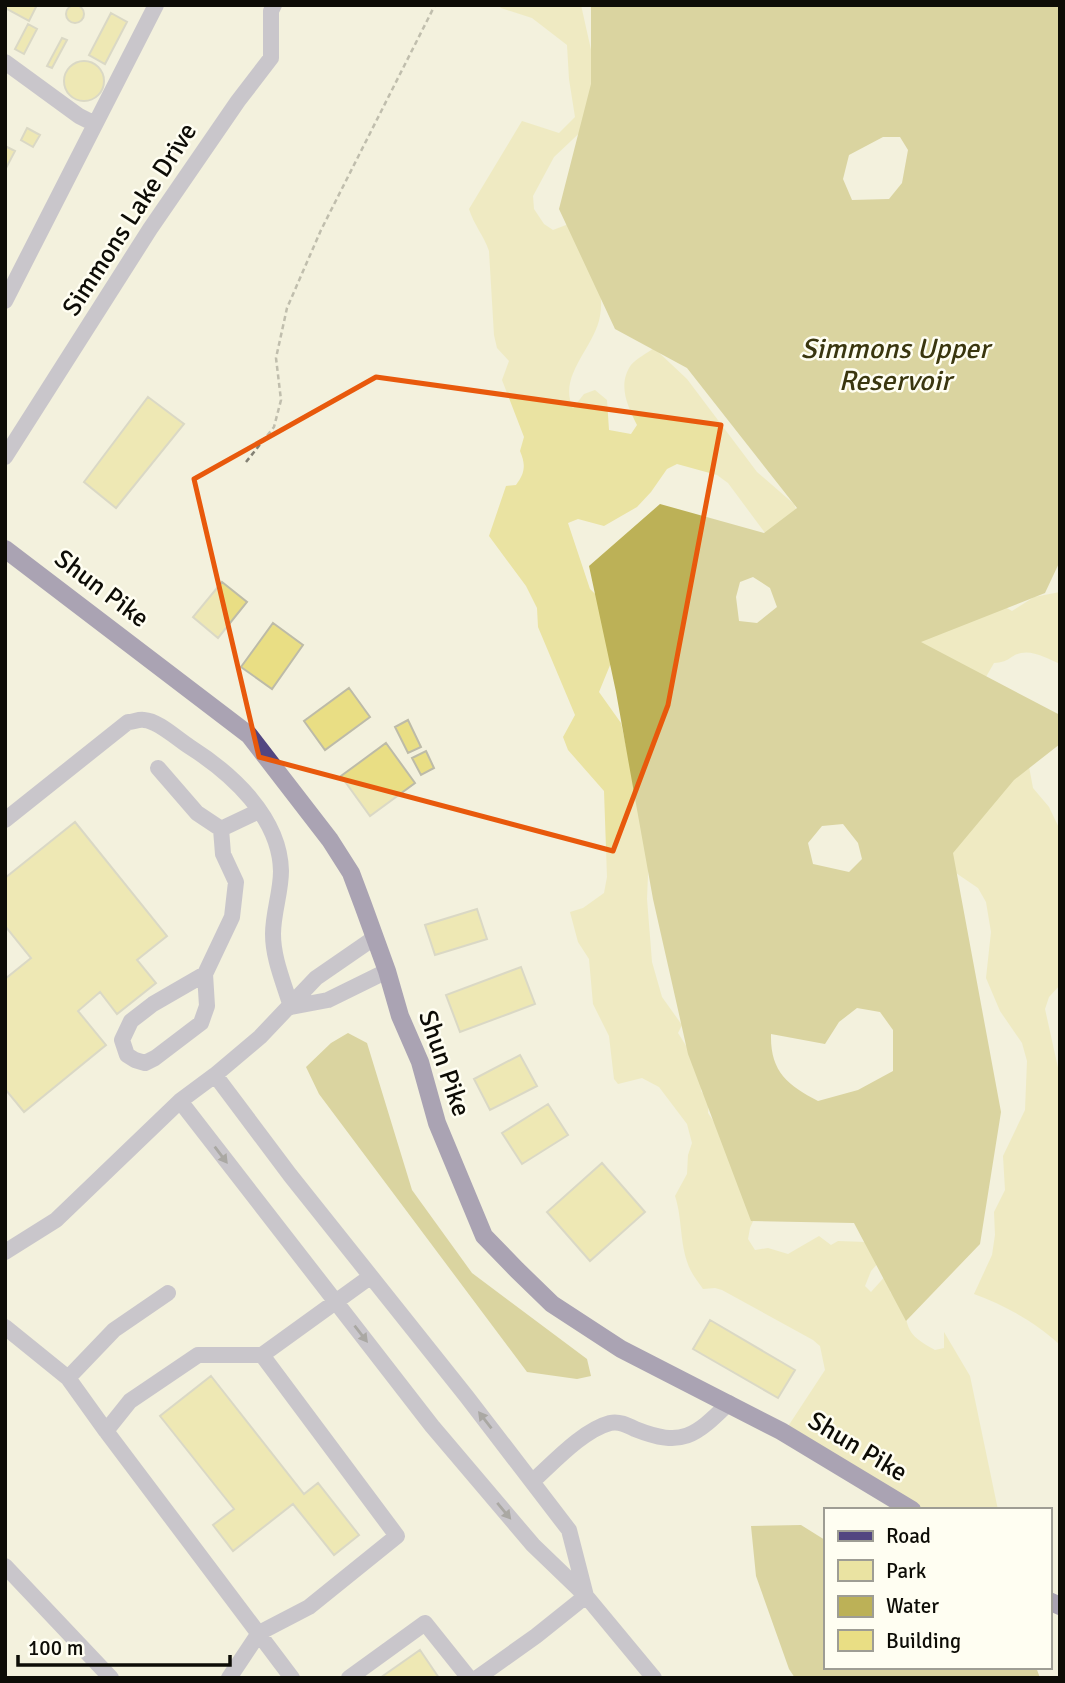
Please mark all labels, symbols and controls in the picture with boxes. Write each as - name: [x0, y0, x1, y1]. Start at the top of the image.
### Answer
- street label: Simmons Lake Drive: [56, 117, 204, 322]
- water label: Simmons Upper Reservoir: [801, 332, 993, 398]
- street label: Shun Pike: [48, 543, 155, 635]
- street label: Shun Pike: [411, 1006, 477, 1121]
- one-way arrow: [213, 1146, 227, 1164]
- one-way arrow: [353, 1325, 368, 1343]
- street label: Shun Pike: [802, 1405, 913, 1489]
- one-way arrow: [479, 1411, 493, 1429]
- one-way arrow: [496, 1502, 512, 1520]
- legend: [824, 1508, 1051, 1669]
- text: Road: [886, 1523, 931, 1549]
- text: Park: [886, 1558, 927, 1584]
- text: Water: [886, 1593, 939, 1619]
- scale bar: [18, 1624, 229, 1668]
- text: Building: [886, 1628, 961, 1654]
- text: 100 m: [28, 1635, 83, 1661]

